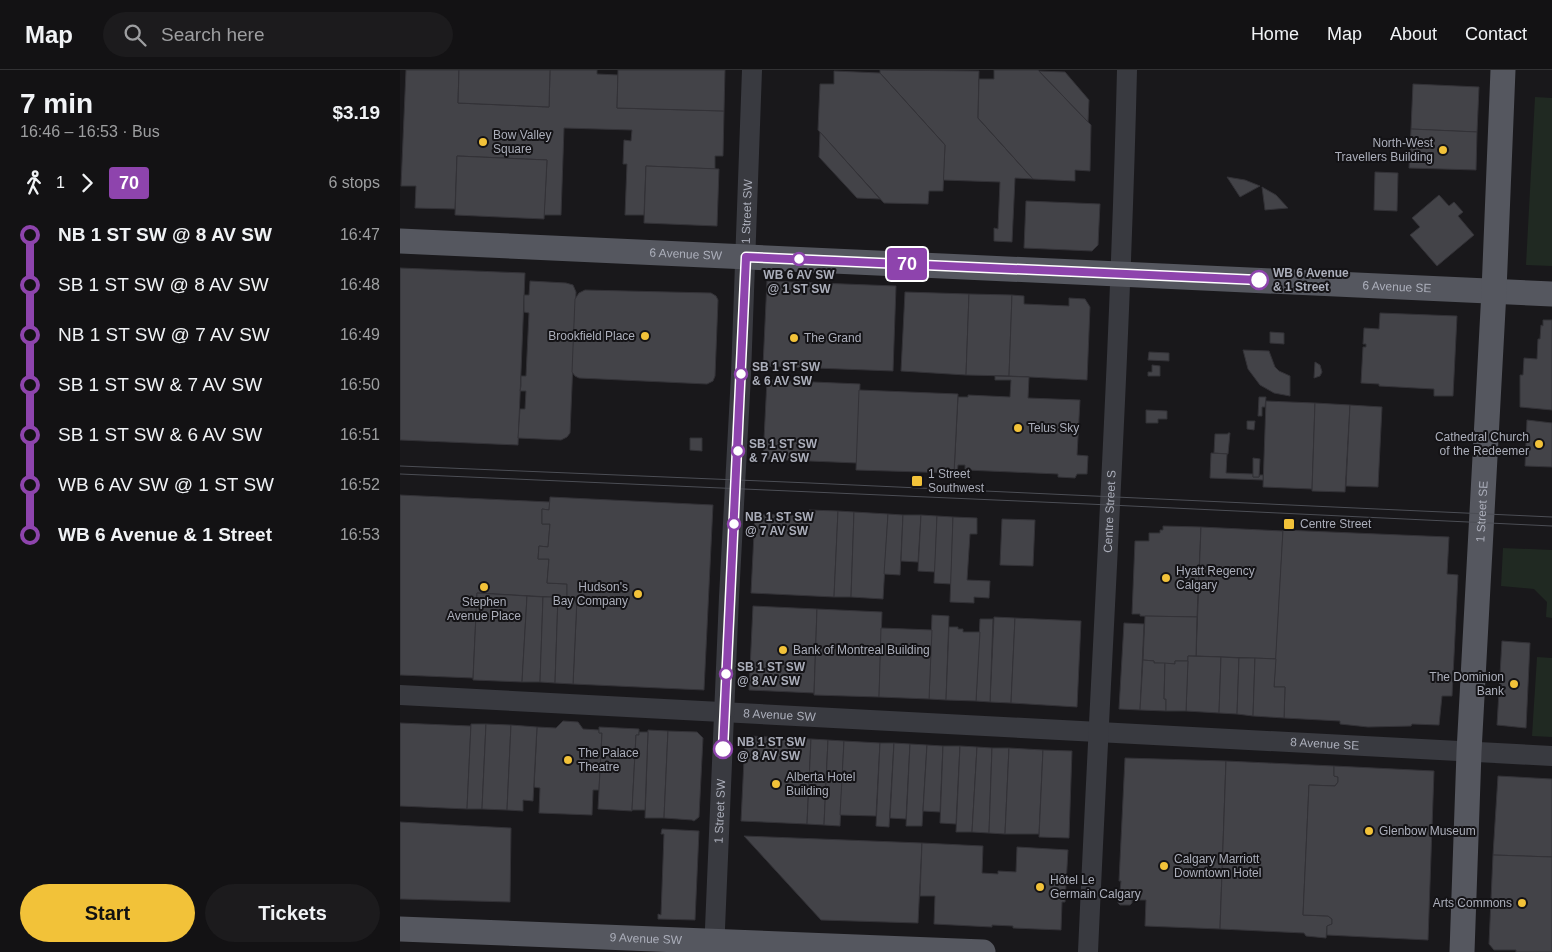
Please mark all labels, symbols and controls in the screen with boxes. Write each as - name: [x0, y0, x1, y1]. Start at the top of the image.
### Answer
- search box: [103, 12, 453, 57]
- text: Map: [25, 21, 73, 48]
- icon: search: [121, 21, 149, 49]
- text: Search here: [161, 24, 265, 45]
- text: Home: [1251, 24, 1299, 44]
- text: Map: [1327, 24, 1362, 44]
- text: About: [1390, 24, 1437, 44]
- text: Contact: [1465, 24, 1527, 44]
- text: 7 min: [20, 88, 93, 119]
- text: $3.19: [332, 102, 380, 123]
- text: 16:46 – 16:53 · Bus: [20, 123, 160, 140]
- place label: Bow Valley Square: [493, 128, 551, 156]
- marker: Bow Valley Square: [477, 136, 489, 148]
- place label: North-West Travellers Building: [1335, 136, 1434, 164]
- marker: North-West Travellers Building: [1437, 144, 1449, 156]
- icon: walk: [20, 169, 48, 197]
- icon: forward: [73, 169, 101, 197]
- text: 70: [119, 173, 139, 193]
- text: 1: [56, 174, 65, 191]
- text: 6 stops: [328, 174, 380, 191]
- street label: 1 Street SW: [739, 178, 755, 244]
- text: NB 1 ST SW @ 8 AV SW: [58, 224, 272, 245]
- text: 16:47: [340, 226, 380, 243]
- street label: 6 Avenue SW: [649, 245, 723, 263]
- line badge: 70: [884, 248, 930, 280]
- marker: WB 6 AV SW @ 1 ST SW: [792, 252, 806, 266]
- text: 70: [897, 254, 917, 274]
- place label: WB 6 Avenue & 1 Street: [1273, 266, 1349, 294]
- place label: WB 6 AV SW @ 1 ST SW: [763, 268, 835, 296]
- marker: WB 6 Avenue & 1 Street: [1249, 270, 1269, 290]
- text: SB 1 ST SW @ 8 AV SW: [58, 274, 269, 295]
- text: 16:48: [340, 276, 380, 293]
- street label: 6 Avenue SE: [1362, 278, 1432, 295]
- text: NB 1 ST SW @ 7 AV SW: [58, 324, 270, 345]
- text: 16:49: [340, 326, 380, 343]
- place label: Brookfield Place: [548, 329, 635, 343]
- marker: Brookfield Place: [639, 330, 651, 342]
- place label: The Grand: [804, 331, 861, 345]
- marker: The Grand: [788, 332, 800, 344]
- place label: SB 1 ST SW & 6 AV SW: [752, 360, 821, 388]
- marker: SB 1 ST SW & 6 AV SW: [734, 367, 748, 381]
- text: SB 1 ST SW & 7 AV SW: [58, 374, 262, 395]
- text: 16:50: [340, 376, 380, 393]
- place label: Telus Sky: [1028, 421, 1079, 435]
- marker: Telus Sky: [1012, 422, 1024, 434]
- text: SB 1 ST SW & 6 AV SW: [58, 424, 262, 445]
- text: 16:51: [340, 426, 380, 443]
- place label: Cathedral Church of the Redeemer: [1435, 430, 1529, 458]
- place label: SB 1 ST SW & 7 AV SW: [749, 437, 818, 465]
- marker: Cathedral Church of the Redeemer: [1533, 438, 1545, 450]
- marker: SB 1 ST SW & 7 AV SW: [731, 444, 745, 458]
- place label: 1 Street Southwest: [928, 467, 985, 495]
- street label: Centre Street S: [1101, 470, 1119, 553]
- text: WB 6 AV SW @ 1 ST SW: [58, 474, 274, 495]
- marker: 1 Street Southwest: [910, 474, 924, 488]
- text: 16:52: [340, 476, 380, 493]
- street label: 1 Street SE: [1473, 480, 1491, 543]
- place label: NB 1 ST SW @ 7 AV SW: [745, 510, 814, 538]
- marker: NB 1 ST SW @ 7 AV SW: [727, 517, 741, 531]
- marker: Centre Street: [1282, 517, 1296, 531]
- place label: Centre Street: [1300, 517, 1372, 531]
- text: WB 6 Avenue & 1 Street: [58, 524, 272, 545]
- text: 16:53: [340, 526, 380, 543]
- place label: Hyatt Regency Calgary: [1176, 564, 1255, 592]
- marker: Hyatt Regency Calgary: [1160, 572, 1172, 584]
- place label: Hudson's Bay Company: [553, 580, 628, 608]
- marker: Stephen Avenue Place: [478, 581, 490, 593]
- marker: Hudson's Bay Company: [632, 588, 644, 600]
- place label: Stephen Avenue Place: [447, 595, 521, 623]
- place label: Bank of Montreal Building: [793, 643, 930, 657]
- marker: Bank of Montreal Building: [777, 644, 789, 656]
- place label: SB 1 ST SW @ 8 AV SW: [737, 660, 806, 688]
- marker: SB 1 ST SW @ 8 AV SW: [719, 667, 733, 681]
- place label: The Dominion Bank: [1429, 670, 1505, 698]
- marker: The Dominion Bank: [1508, 678, 1520, 690]
- street label: 8 Avenue SW: [743, 706, 817, 724]
- place label: NB 1 ST SW @ 8 AV SW: [737, 735, 806, 763]
- street label: 8 Avenue SE: [1290, 735, 1360, 753]
- marker: NB 1 ST SW @ 8 AV SW: [713, 739, 733, 759]
- place label: The Palace Theatre: [578, 746, 639, 774]
- marker: The Palace Theatre: [562, 754, 574, 766]
- place label: Alberta Hotel Building: [786, 770, 855, 798]
- street label: 1 Street SW: [712, 778, 728, 844]
- marker: Alberta Hotel Building: [770, 778, 782, 790]
- place label: Glenbow Museum: [1379, 824, 1476, 838]
- marker: Glenbow Museum: [1363, 825, 1375, 837]
- place label: Calgary Marriott Downtown Hotel: [1174, 852, 1261, 880]
- marker: Calgary Marriott Downtown Hotel: [1158, 860, 1170, 872]
- place label: Hôtel Le Germain Calgary: [1050, 873, 1141, 901]
- marker: Hôtel Le Germain Calgary: [1034, 881, 1046, 893]
- button: Start: [20, 884, 195, 942]
- button: Tickets: [205, 884, 380, 942]
- place label: Arts Commons: [1433, 896, 1512, 910]
- marker: Arts Commons: [1516, 897, 1528, 909]
- street label: 9 Avenue SW: [609, 930, 683, 947]

